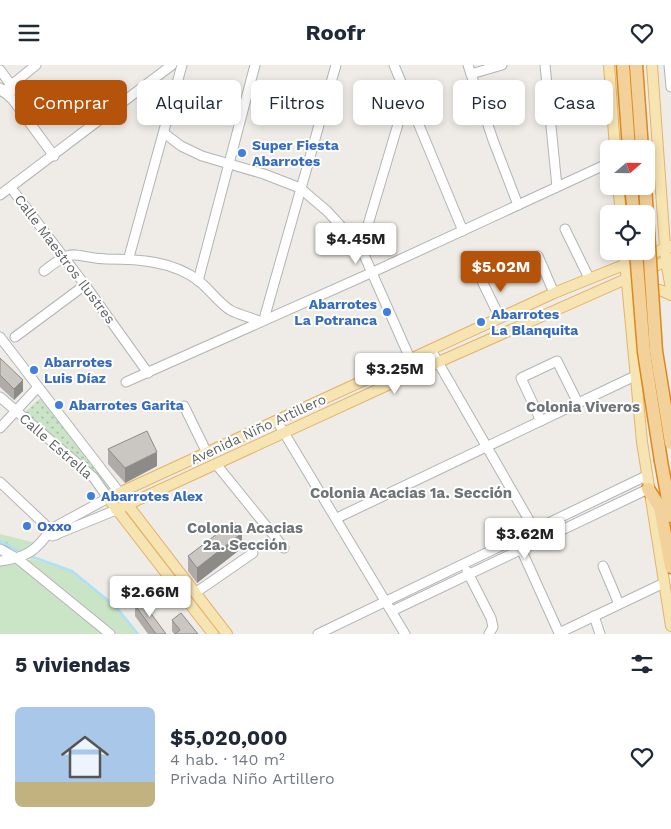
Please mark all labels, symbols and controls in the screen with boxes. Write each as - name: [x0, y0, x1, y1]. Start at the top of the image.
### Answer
- icon: menu: [15, 19, 43, 47]
- icon: heart: [628, 19, 656, 47]
- text: Roofr: [306, 20, 365, 45]
- chip: Comprar: [15, 80, 127, 125]
- chip: Alquilar: [137, 80, 241, 125]
- chip: Filtros: [251, 80, 343, 125]
- chip: Nuevo: [353, 80, 443, 125]
- chip: Piso: [453, 80, 525, 125]
- chip: Casa: [535, 80, 613, 125]
- place label: Super Fiesta Abarrotes: [252, 137, 340, 169]
- north arrow: [600, 140, 655, 195]
- map controls: [600, 140, 655, 260]
- marker: Super Fiesta Abarrotes: [236, 147, 248, 159]
- street label: Calle Maestros Ilustres: [11, 191, 119, 327]
- button: locate: [600, 205, 655, 260]
- pin: $4.45M: [315, 223, 397, 265]
- text: $4.45M: [326, 229, 386, 248]
- pin: $5.02M: [460, 251, 542, 293]
- text: $5.02M: [472, 257, 530, 276]
- place label: Abarrotes La Potranca: [294, 296, 378, 328]
- marker: Abarrotes La Potranca: [381, 306, 393, 318]
- place label: Abarrotes La Blanquita: [491, 306, 579, 338]
- marker: Abarrotes La Blanquita: [475, 316, 487, 328]
- pin: $3.25M: [354, 353, 436, 395]
- place label: Abarrotes Luis Díaz: [44, 354, 113, 386]
- text: $3.25M: [366, 359, 424, 378]
- marker: Abarrotes Luis Díaz: [28, 364, 40, 376]
- street label: Avenida Niño Artillero: [188, 391, 328, 467]
- place label: Abarrotes Garita: [69, 397, 185, 413]
- district label: Colonia Viveros: [526, 398, 640, 416]
- marker: Abarrotes Garita: [53, 399, 65, 411]
- street label: Calle Estrella: [16, 410, 96, 482]
- district label: Colonia Acacias 1a. Sección: [310, 484, 512, 502]
- place label: Abarrotes Alex: [101, 488, 204, 504]
- marker: Abarrotes Alex: [85, 490, 97, 502]
- pin: $3.62M: [484, 517, 566, 560]
- place label: Oxxo: [37, 518, 72, 534]
- district label: Colonia Acacias 2a. Sección: [187, 519, 303, 554]
- marker: Oxxo: [21, 520, 33, 532]
- text: $3.62M: [496, 524, 554, 543]
- pin: $2.66M: [109, 575, 191, 618]
- text: $2.66M: [121, 582, 179, 601]
- icon: filters: [628, 650, 656, 678]
- text: 5 viviendas: [15, 652, 130, 677]
- text: $5,020,000: [170, 725, 287, 750]
- icon: home: [55, 727, 115, 787]
- icon: heart: [628, 743, 656, 771]
- text: 4 hab. · 140 m²: [170, 750, 285, 769]
- text: Privada Niño Artillero: [170, 769, 335, 788]

